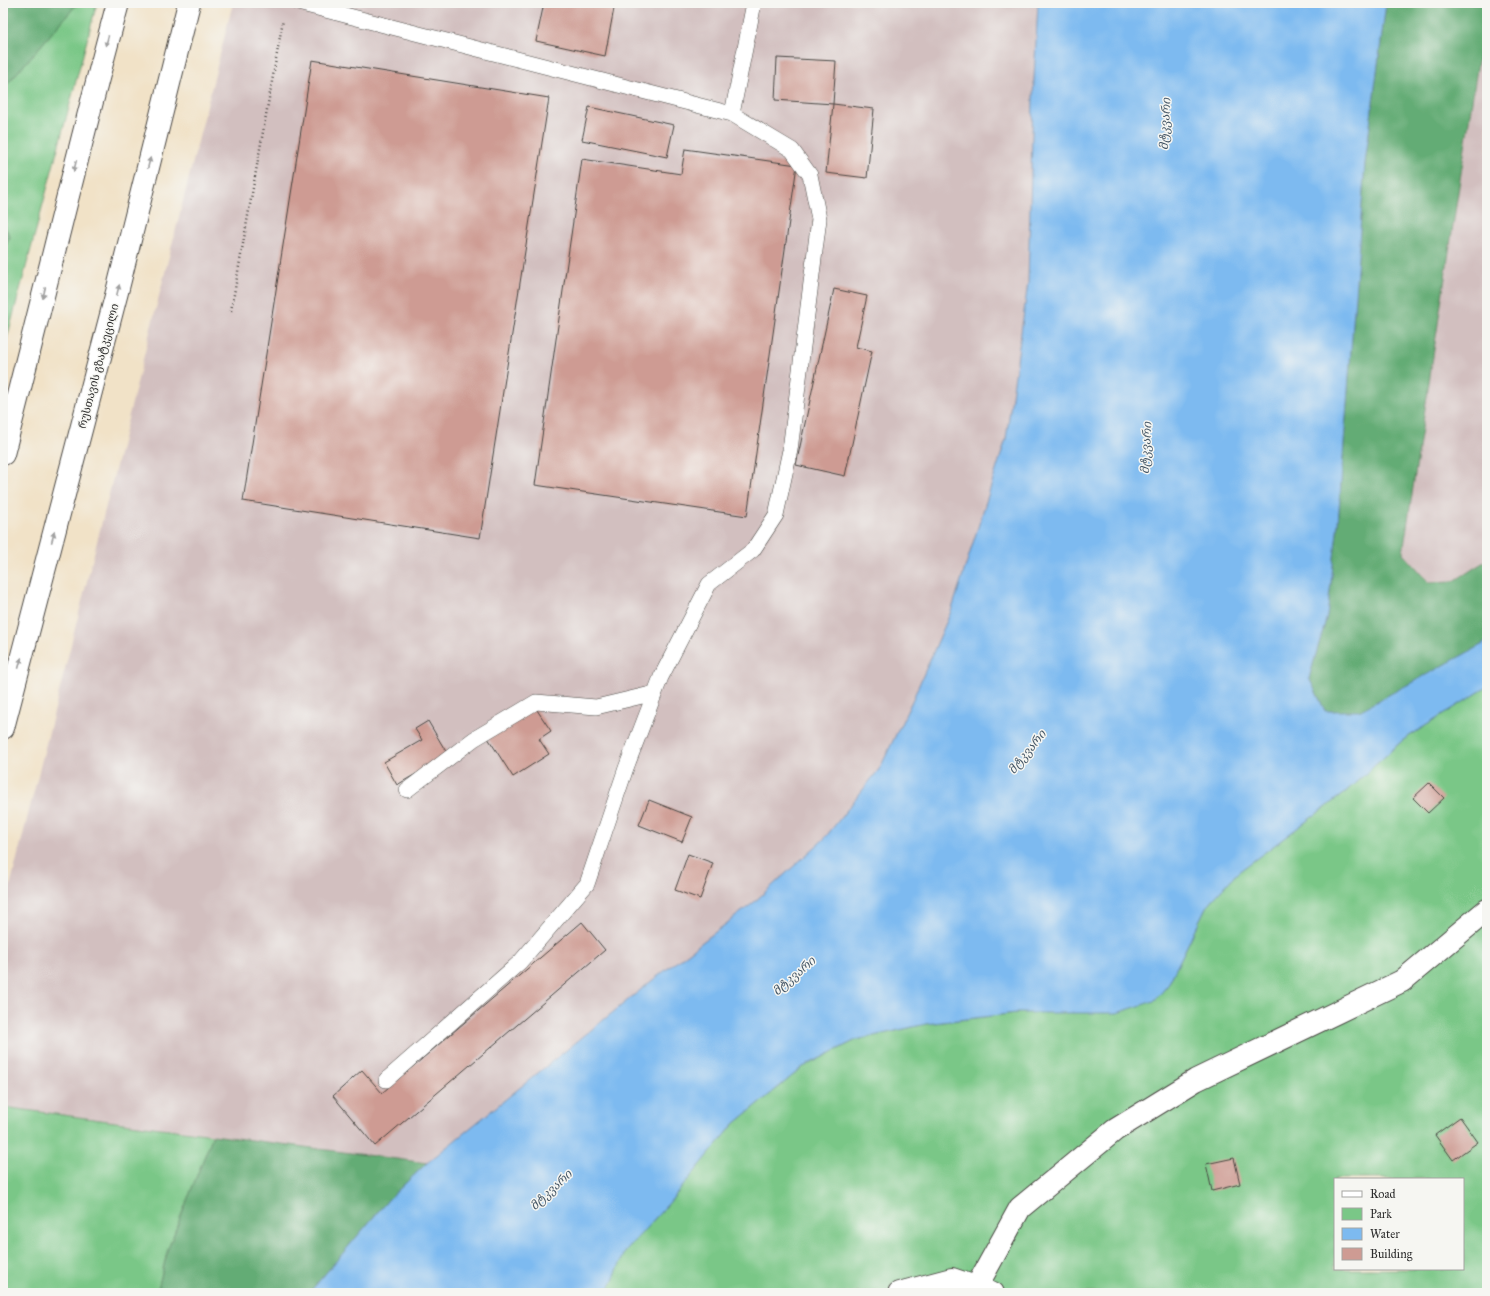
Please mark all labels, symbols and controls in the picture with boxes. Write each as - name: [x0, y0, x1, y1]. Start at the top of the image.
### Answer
- one-way arrow: [104, 34, 110, 47]
- water label: მტკვარი: [1157, 96, 1174, 150]
- one-way arrow: [147, 157, 153, 170]
- one-way arrow: [71, 160, 77, 173]
- one-way arrow: [115, 283, 121, 295]
- one-way arrow: [41, 287, 47, 299]
- street label: რუსთავის გზატკეცილი: [76, 302, 121, 430]
- water label: მტკვარი: [1138, 420, 1155, 474]
- one-way arrow: [50, 531, 56, 543]
- one-way arrow: [17, 657, 23, 669]
- water label: მტკვარი: [1005, 726, 1050, 777]
- water label: მტკვარი: [770, 953, 820, 999]
- water label: მტკვარი: [527, 1166, 576, 1214]
- legend: [1334, 1178, 1464, 1270]
- text: Road: [1370, 1187, 1396, 1201]
- text: Park: [1370, 1207, 1392, 1221]
- text: Water: [1370, 1227, 1400, 1241]
- text: Building: [1370, 1247, 1413, 1262]

